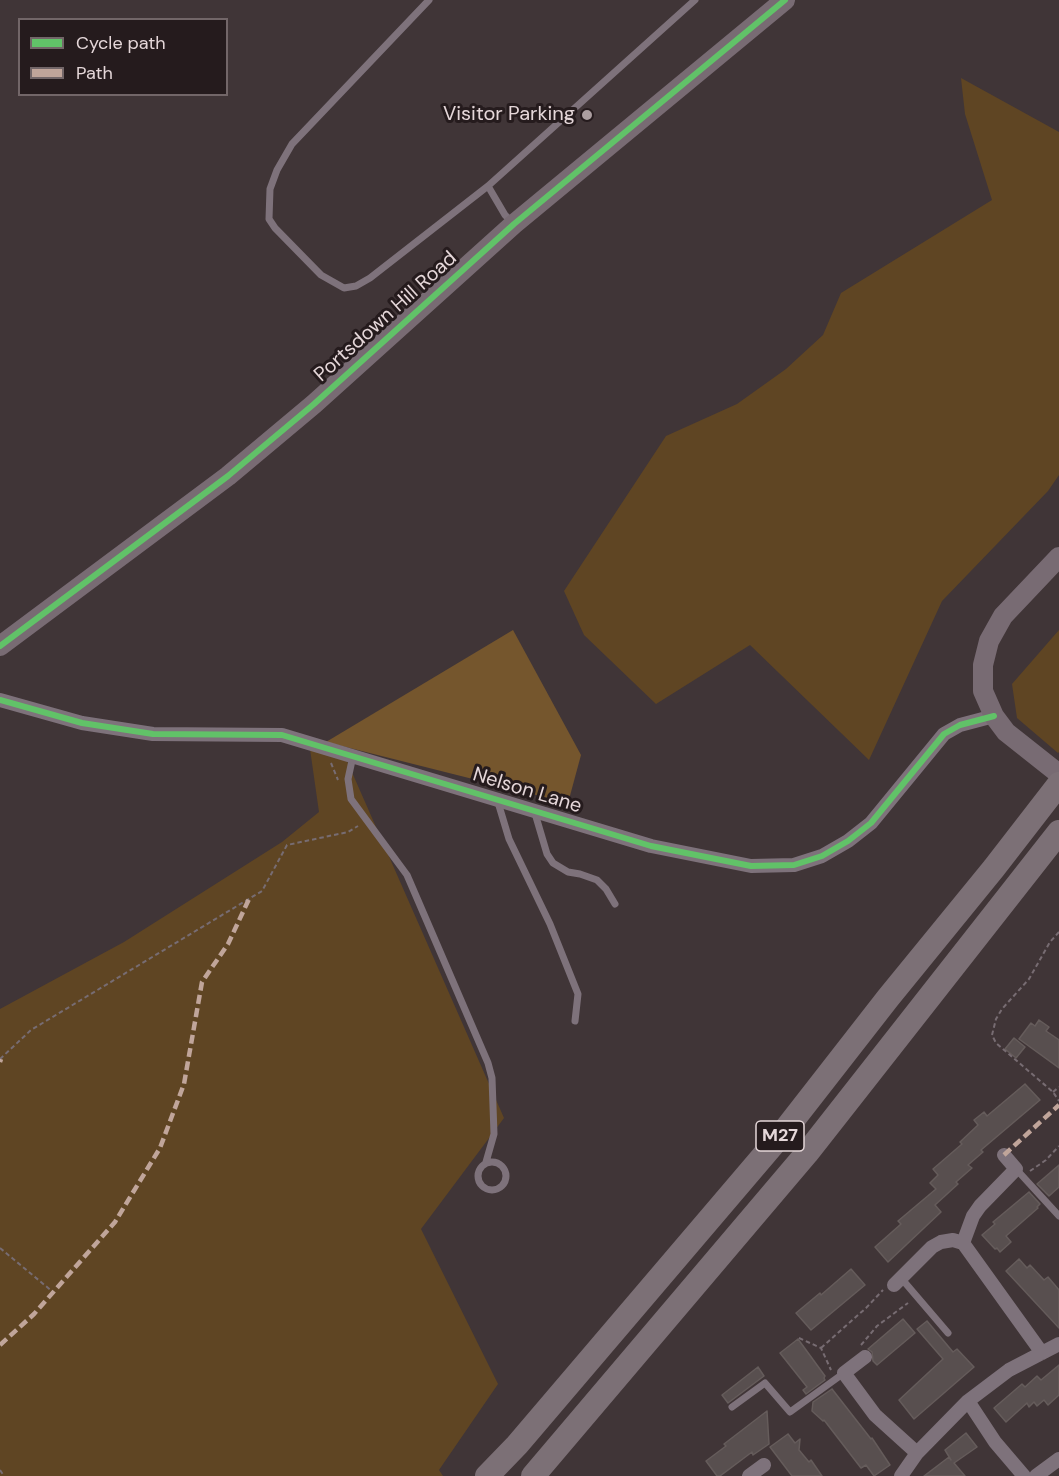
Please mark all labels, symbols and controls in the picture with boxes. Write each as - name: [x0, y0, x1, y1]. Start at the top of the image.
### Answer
- legend: [18, 18, 228, 96]
- text: Cycle path: [76, 31, 166, 55]
- text: Path: [76, 61, 113, 85]
- place label: Visitor Parking: [443, 103, 575, 127]
- marker: Visitor Parking: [580, 108, 594, 122]
- street label: Portsdown Hill Road: [310, 247, 462, 387]
- street label: Nelson Lane: [470, 763, 584, 819]
- road number: M27: [756, 1121, 804, 1151]

